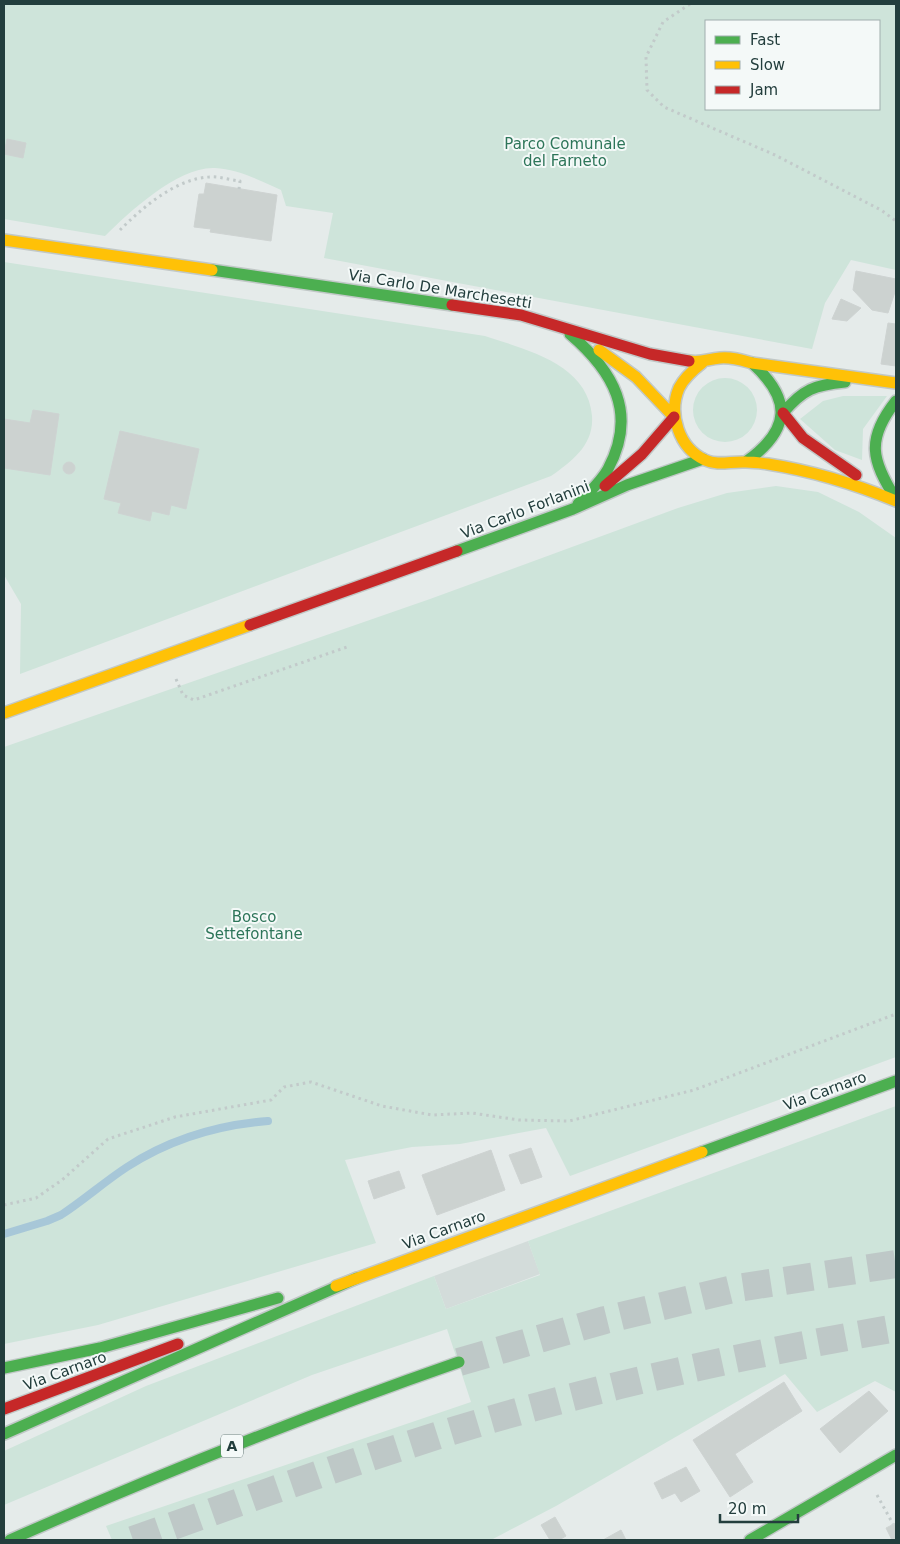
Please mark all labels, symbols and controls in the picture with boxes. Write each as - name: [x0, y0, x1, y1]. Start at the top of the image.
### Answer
- legend: [705, 20, 880, 110]
- text: Fast: [750, 31, 780, 49]
- text: Slow: [750, 56, 785, 74]
- text: Jam: [749, 81, 778, 99]
- park label: Parco Comunale del Farneto: [504, 135, 626, 170]
- street label: Via Carlo De Marchesetti: [347, 266, 533, 312]
- street label: Via Carlo Forlanini: [458, 477, 592, 543]
- park label: Bosco Settefontane: [205, 908, 303, 943]
- street label: Via Carnaro: [781, 1068, 869, 1114]
- street label: Via Carnaro: [400, 1207, 488, 1253]
- street label: Via Carnaro: [21, 1348, 109, 1394]
- road number: A: [221, 1434, 243, 1458]
- scale bar: [720, 1492, 798, 1524]
- text: 20 m: [728, 1500, 766, 1518]

